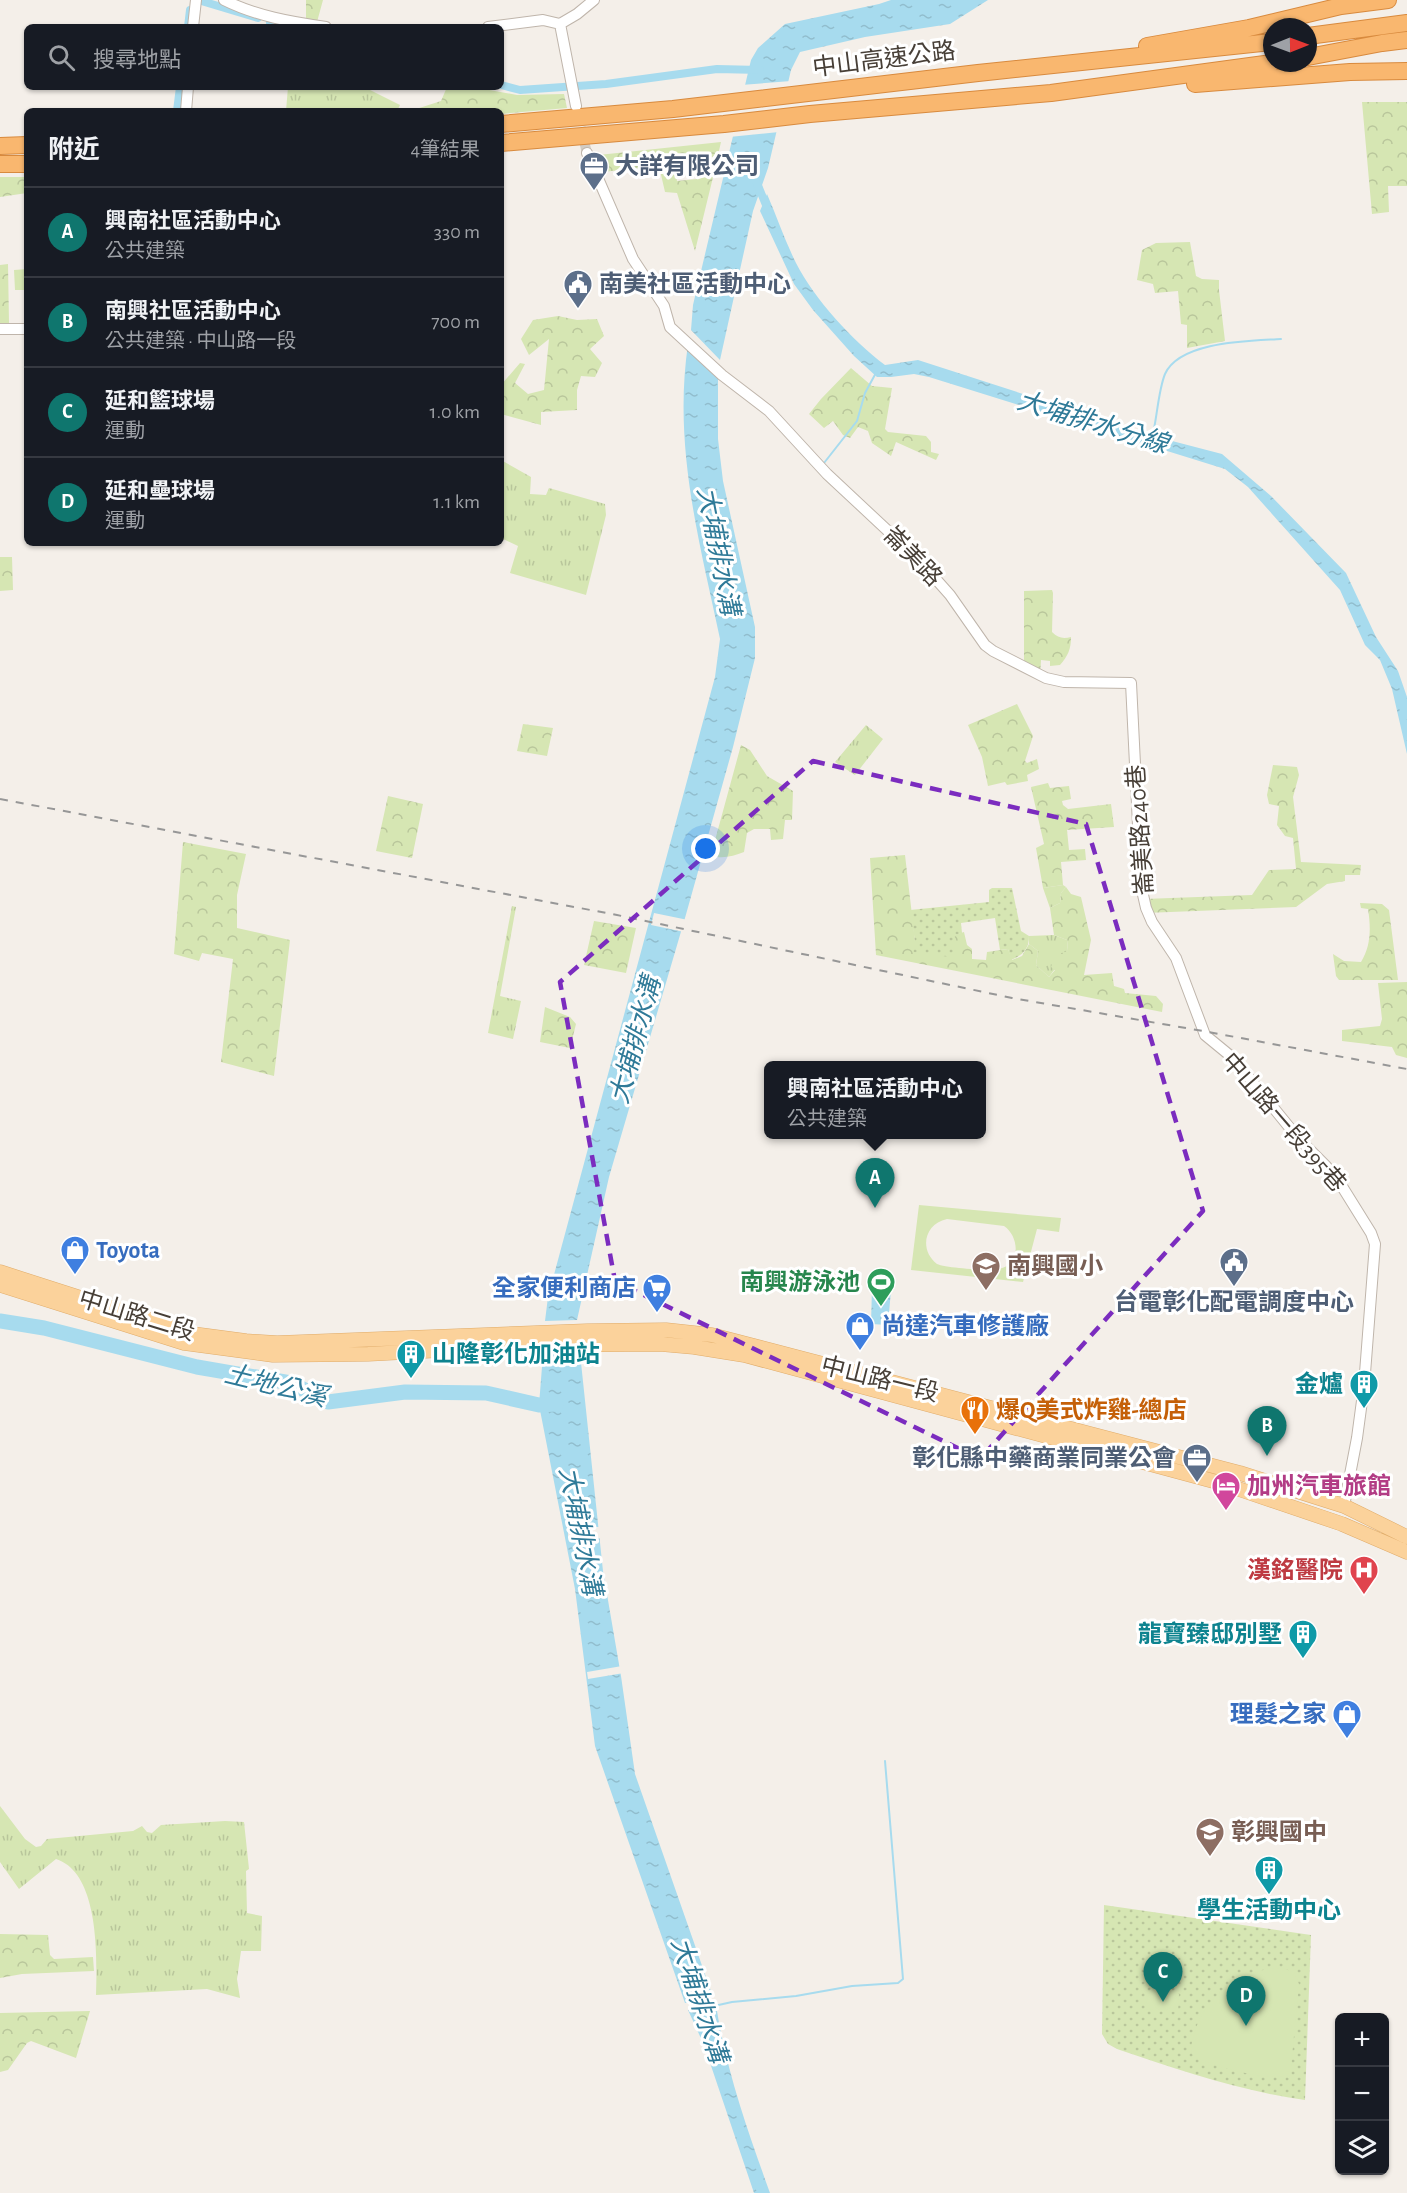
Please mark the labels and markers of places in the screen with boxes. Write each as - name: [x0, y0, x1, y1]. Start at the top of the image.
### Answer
- office icon: 大詳有限公司: [578, 150, 610, 192]
- place label: 大詳有限公司: [615, 153, 759, 179]
- public building icon: 南美社區活動中心: [562, 268, 594, 310]
- place label: 南美社區活動中心: [599, 271, 791, 297]
- pin: A: [856, 1158, 894, 1208]
- shop icon: Toyota: [59, 1234, 91, 1276]
- place label: Toyota: [96, 1239, 160, 1263]
- public building icon: 台電彰化配電調度中心: [1218, 1246, 1250, 1288]
- school or university icon: 南興國小: [970, 1250, 1002, 1292]
- place label: 南興國小: [1007, 1253, 1103, 1279]
- sports icon: 南興游泳池: [865, 1266, 897, 1308]
- place label: 南興游泳池: [740, 1269, 860, 1295]
- supermarket icon: 全家便利商店: [641, 1272, 673, 1314]
- place label: 全家便利商店: [492, 1275, 636, 1301]
- place label: 台電彰化配電調度中心: [1114, 1289, 1354, 1315]
- shop icon: 尚達汽車修護廠: [844, 1310, 876, 1352]
- place label: 尚達汽車修護廠: [881, 1313, 1049, 1339]
- building icon: 山隆彰化加油站: [395, 1338, 427, 1380]
- place label: 山隆彰化加油站: [432, 1341, 600, 1367]
- building icon: 金爐: [1348, 1368, 1380, 1410]
- place label: 金爐: [1295, 1371, 1343, 1397]
- restaurant icon: 爆Q美式炸雞-總店: [959, 1394, 991, 1436]
- place label: 爆Q美式炸雞-總店: [996, 1397, 1187, 1423]
- pin: B: [1248, 1406, 1286, 1456]
- office icon: 彰化縣中藥商業同業公會: [1181, 1442, 1213, 1484]
- place label: 彰化縣中藥商業同業公會: [912, 1445, 1176, 1471]
- hotel icon: 加州汽車旅館: [1210, 1470, 1242, 1512]
- place label: 加州汽車旅館: [1247, 1473, 1391, 1499]
- hospital icon: 漢銘醫院: [1348, 1554, 1380, 1596]
- place label: 漢銘醫院: [1247, 1557, 1343, 1583]
- building icon: 龍寶臻邸別墅: [1287, 1618, 1319, 1660]
- place label: 龍寶臻邸別墅: [1138, 1621, 1282, 1647]
- shop icon: 理髮之家: [1331, 1698, 1363, 1740]
- place label: 理髮之家: [1230, 1701, 1326, 1727]
- school or university icon: 彰興國中: [1194, 1816, 1226, 1858]
- place label: 彰興國中: [1231, 1819, 1327, 1845]
- building icon: 學生活動中心: [1253, 1854, 1285, 1896]
- place label: 學生活動中心: [1197, 1897, 1341, 1923]
- pin: C: [1144, 1952, 1182, 2002]
- pin: D: [1226, 1976, 1266, 2026]

